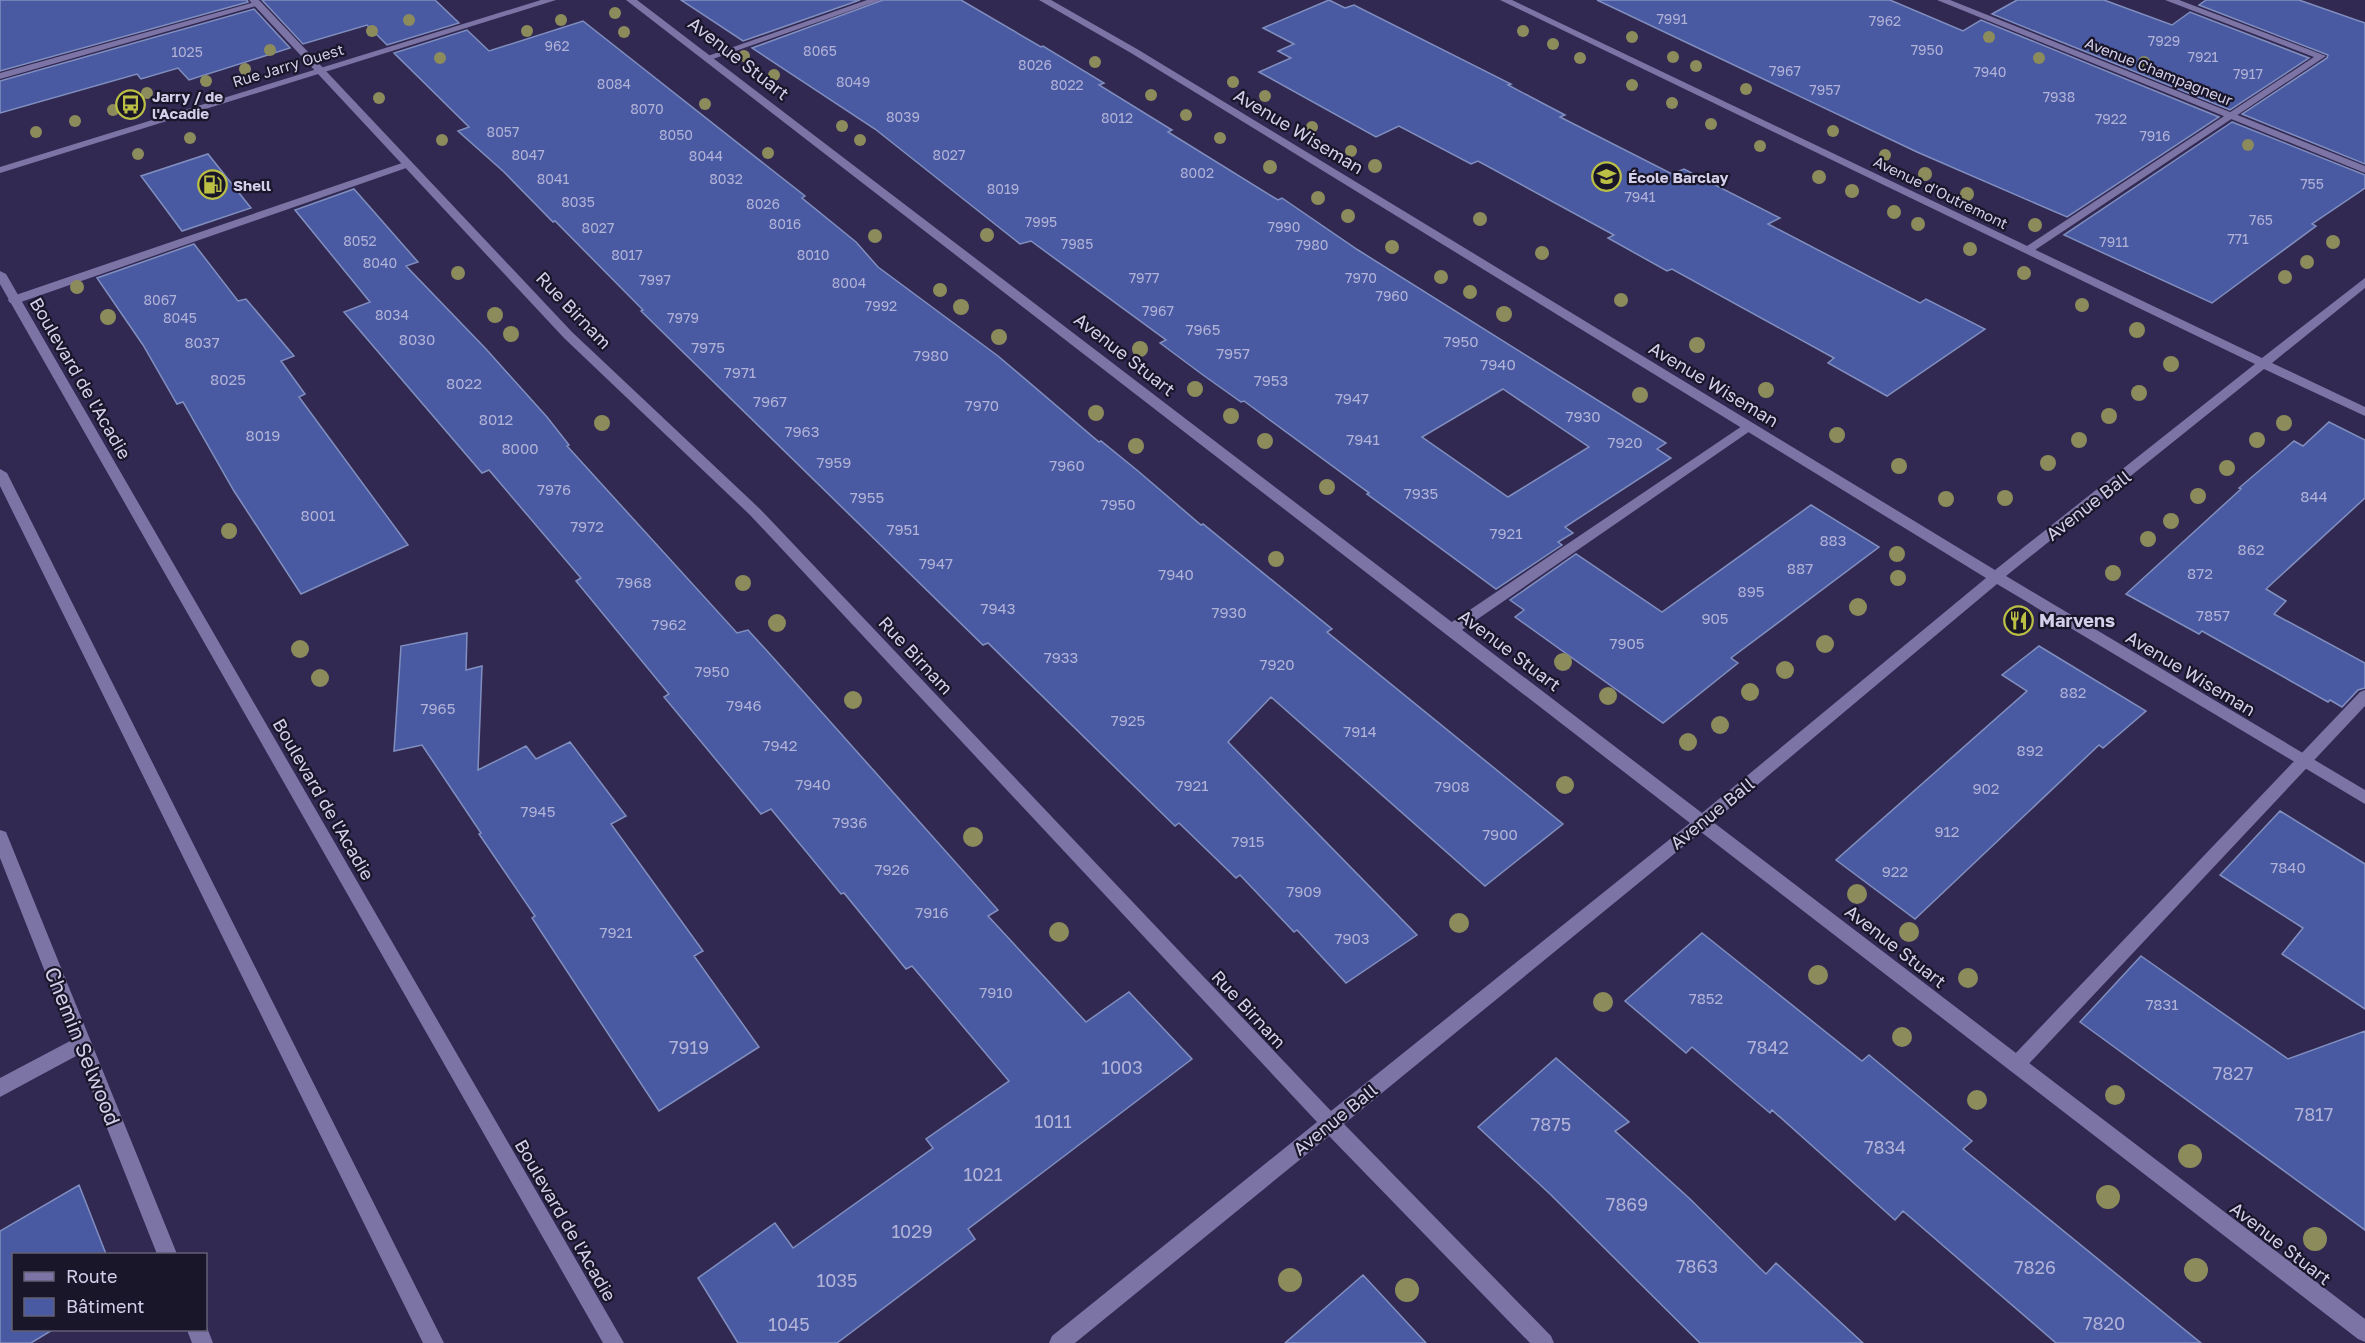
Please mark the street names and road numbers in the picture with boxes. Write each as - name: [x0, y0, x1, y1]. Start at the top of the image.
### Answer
- street label: Avenue Stuart: [684, 12, 794, 104]
- street label: Avenue Champagneur: [2083, 33, 2236, 109]
- street label: Rue Jarry Ouest: [230, 40, 346, 90]
- street label: Avenue Wiseman: [1230, 84, 1368, 178]
- street label: Avenue d'Outremont: [1871, 152, 2011, 232]
- street label: Rue Birnam: [532, 267, 616, 353]
- street label: Boulevard de l'Acadie: [26, 293, 136, 463]
- street label: Avenue Stuart: [1070, 308, 1180, 400]
- street label: Avenue Wiseman: [1645, 337, 1783, 431]
- street label: Avenue Ball: [2041, 465, 2135, 545]
- street label: Avenue Stuart: [1455, 604, 1565, 696]
- street label: Rue Birnam: [874, 611, 958, 699]
- street label: Avenue Wiseman: [2122, 626, 2260, 720]
- street label: Boulevard de l'Acadie: [269, 714, 379, 884]
- street label: Avenue Ball: [1666, 772, 1759, 854]
- street label: Avenue Stuart: [1841, 900, 1951, 992]
- street label: Chemin Selwood: [39, 963, 127, 1129]
- street label: Rue Birnam: [1207, 965, 1291, 1053]
- street label: Avenue Ball: [1289, 1078, 1382, 1160]
- street label: Boulevard de l'Acadie: [511, 1135, 621, 1305]
- street label: Avenue Stuart: [2226, 1197, 2336, 1289]

